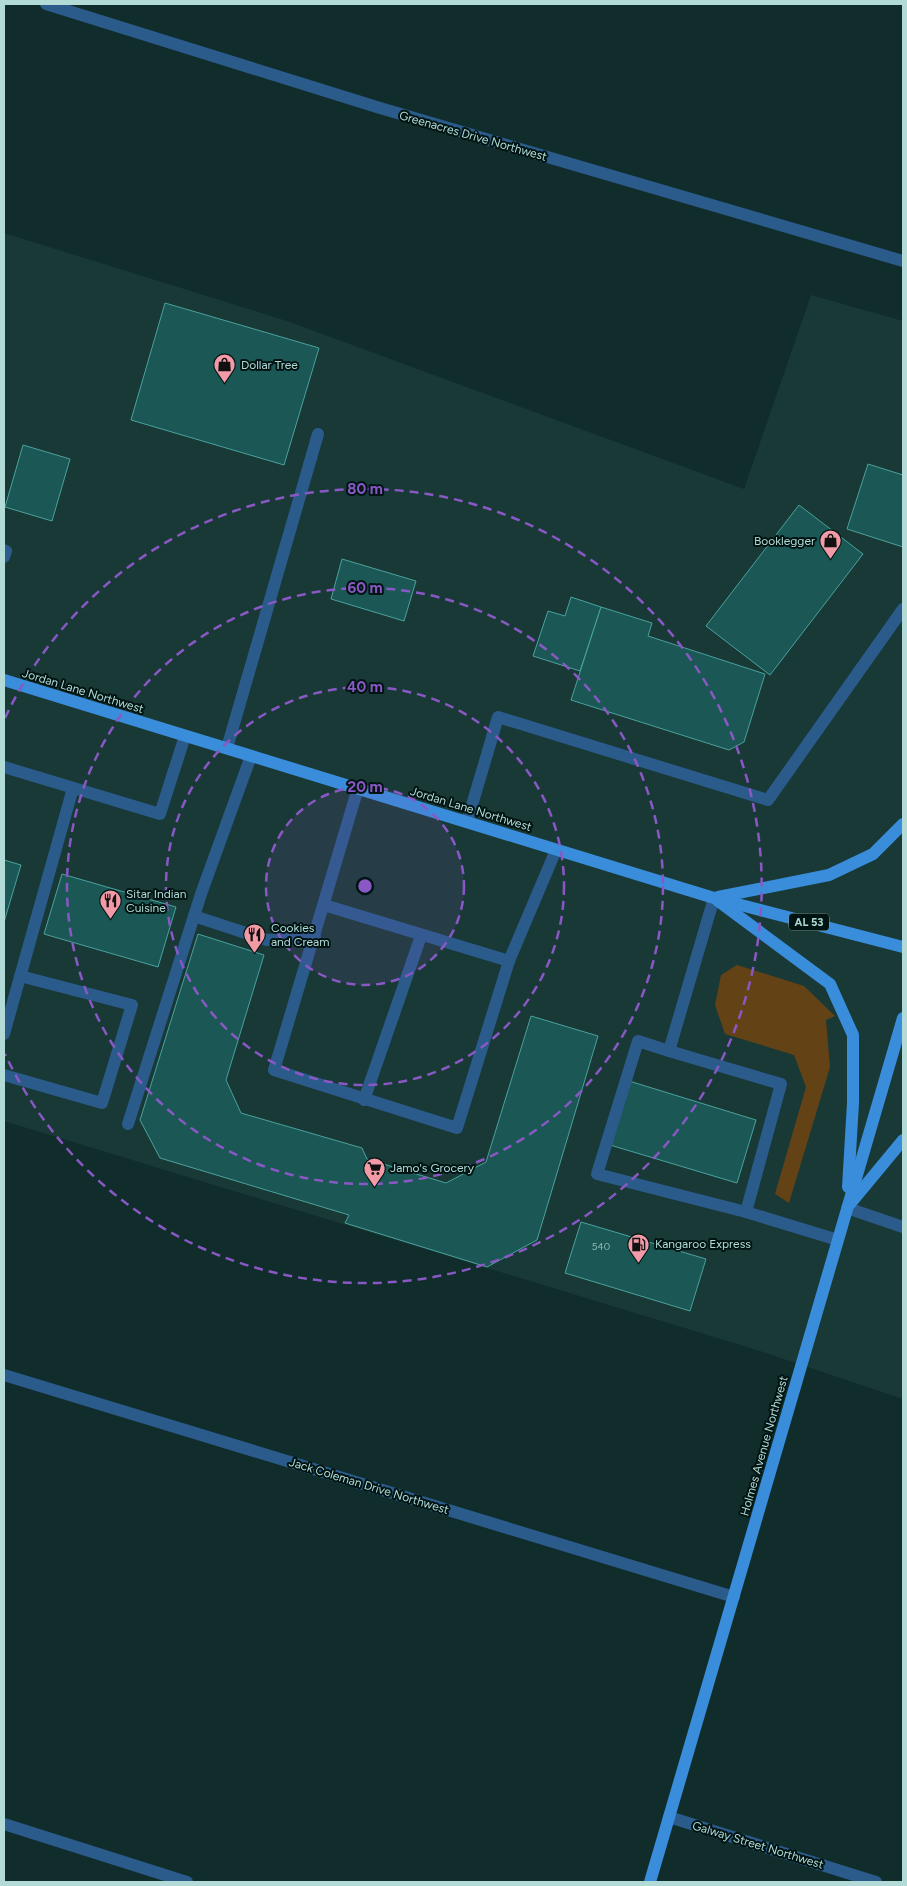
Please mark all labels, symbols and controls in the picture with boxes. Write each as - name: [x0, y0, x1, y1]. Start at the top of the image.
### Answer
- street label: Greenacres Drive Northwest: [398, 108, 549, 164]
- shop icon: Dollar Tree: [213, 353, 237, 384]
- place label: Dollar Tree: [241, 358, 298, 372]
- text: 80 m: [347, 480, 383, 498]
- shop icon: Booklegger: [819, 529, 843, 560]
- place label: Booklegger: [754, 534, 815, 548]
- text: 60 m: [347, 579, 383, 597]
- street label: Jordan Lane Northwest: [21, 666, 146, 716]
- text: 40 m: [347, 678, 383, 696]
- text: 20 m: [347, 778, 383, 796]
- street label: Jordan Lane Northwest: [409, 784, 534, 834]
- centre of rings: [356, 877, 374, 895]
- place label: Sitar Indian Cuisine: [126, 887, 187, 915]
- restaurant icon: Sitar Indian Cuisine: [98, 889, 122, 920]
- road number: AL 53: [789, 914, 829, 930]
- place label: Cookies and Cream: [271, 921, 329, 949]
- restaurant icon: Cookies and Cream: [243, 923, 267, 954]
- supermarket icon: Jamo's Grocery: [362, 1156, 386, 1187]
- place label: Jamo's Grocery: [390, 1161, 475, 1175]
- fuel station icon: Kangaroo Express: [627, 1232, 651, 1263]
- place label: Kangaroo Express: [655, 1237, 751, 1251]
- house number: 540: [592, 1240, 610, 1253]
- street label: Holmes Avenue Northwest: [737, 1374, 791, 1518]
- street label: Jack Coleman Drive Northwest: [287, 1455, 451, 1517]
- street label: Galway Street Northwest: [691, 1818, 826, 1872]

